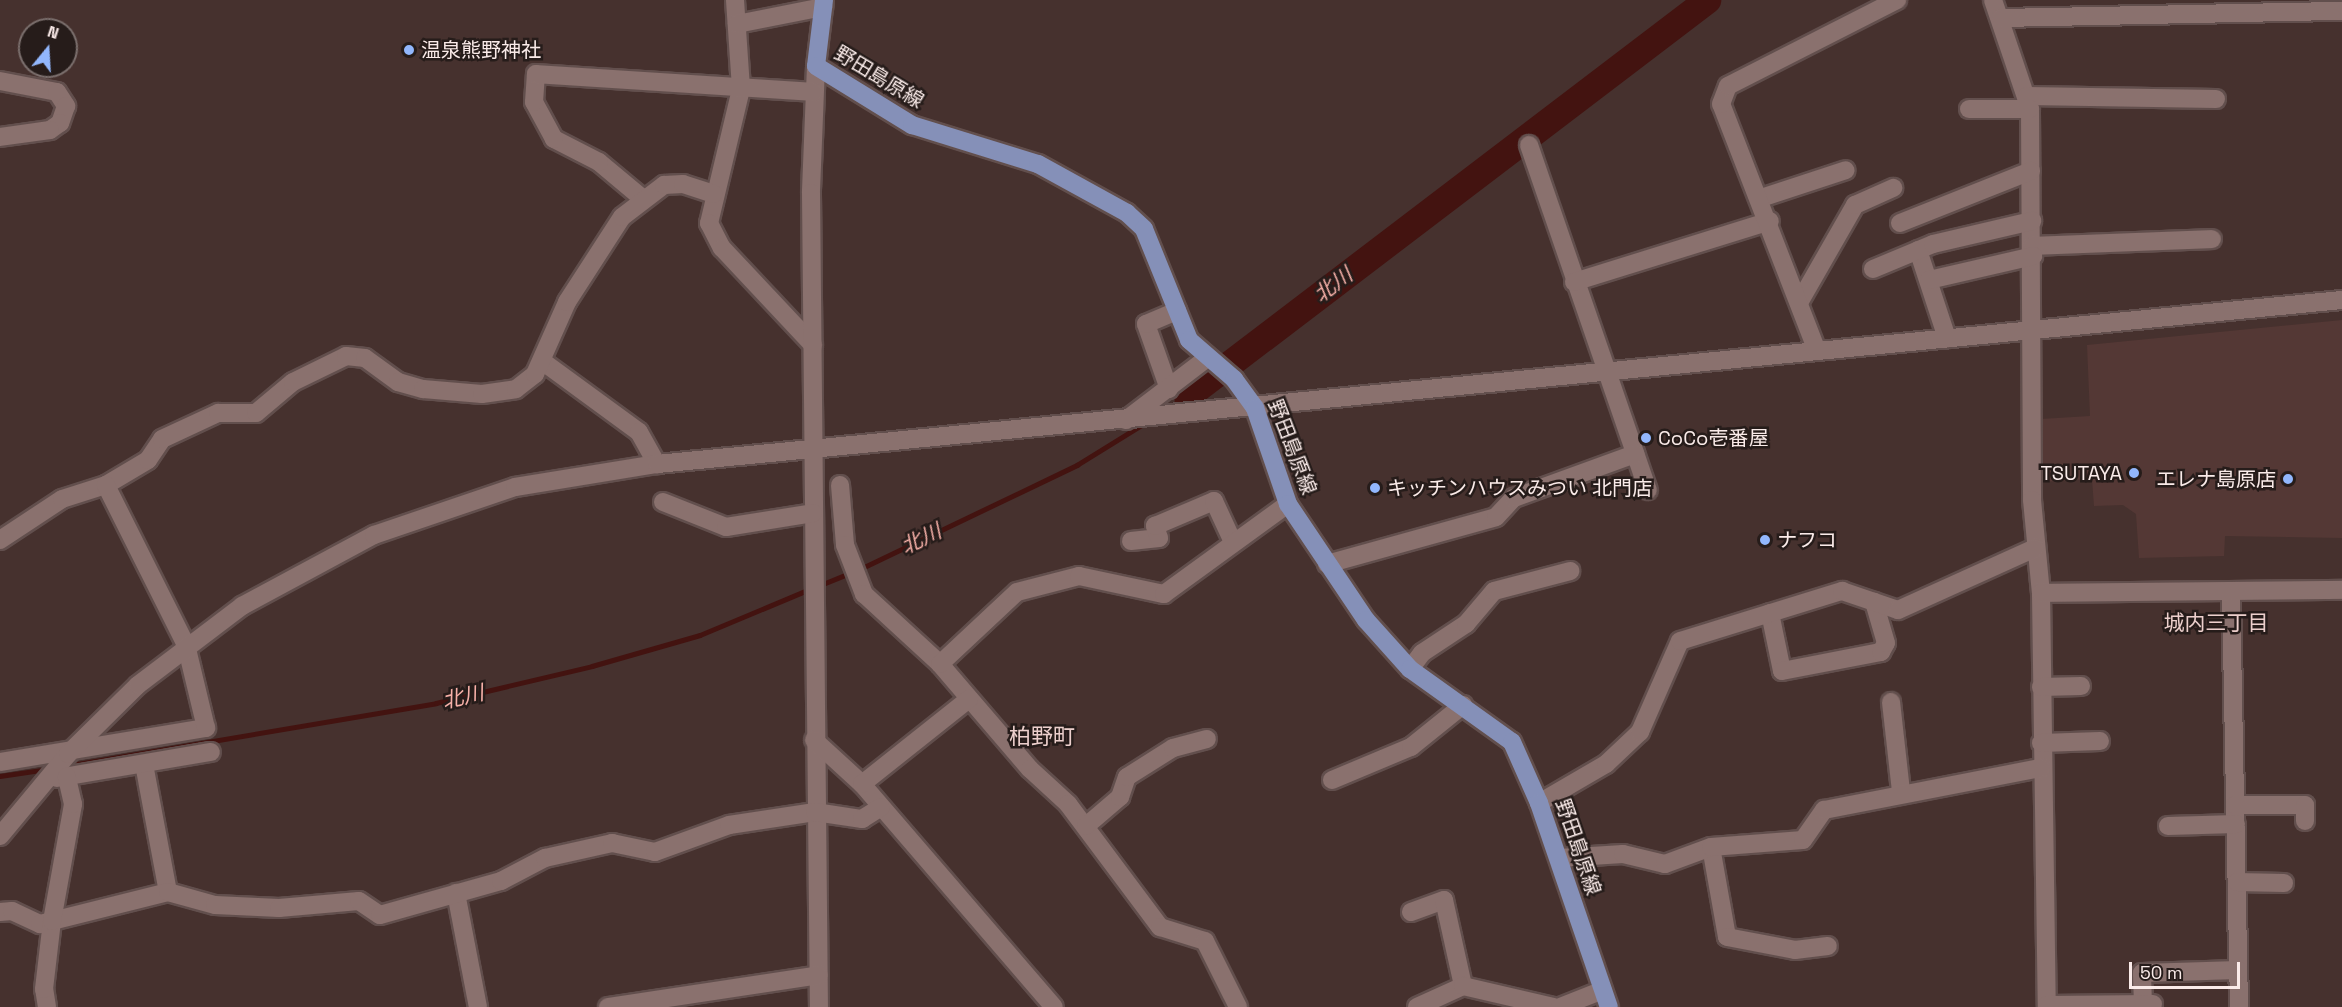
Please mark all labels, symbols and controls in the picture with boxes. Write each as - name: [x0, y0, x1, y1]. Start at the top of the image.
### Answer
- north arrow: [18, 18, 78, 78]
- text: N: [45, 21, 61, 44]
- place label: 温泉熊野神社: [421, 38, 541, 62]
- street label: 野田島原線: [830, 41, 928, 113]
- marker: 温泉熊野神社: [402, 43, 416, 57]
- water label: 北川: [1309, 262, 1357, 308]
- street label: 野田島原線: [1263, 396, 1321, 498]
- place label: CoCo壱番屋: [1658, 426, 1768, 450]
- marker: CoCo壱番屋: [1639, 431, 1653, 445]
- place label: TSUTAYA: [2040, 461, 2122, 485]
- marker: TSUTAYA: [2127, 466, 2141, 480]
- place label: エレナ島原店: [2156, 467, 2276, 491]
- marker: エレナ島原店: [2281, 472, 2295, 486]
- place label: キッチンハウスみつい 北門店: [1387, 476, 1652, 500]
- marker: キッチンハウスみつい 北門店: [1368, 481, 1382, 495]
- water label: 北川: [897, 518, 945, 560]
- place label: ナフコ: [1777, 528, 1837, 552]
- marker: ナフコ: [1758, 533, 1772, 547]
- district label: 城内三丁目: [2164, 610, 2268, 636]
- water label: 北川: [440, 680, 486, 714]
- district label: 柏野町: [1009, 724, 1075, 750]
- street label: 野田島原線: [1550, 796, 1606, 898]
- scale bar: [2132, 950, 2243, 988]
- text: 50 m: [2140, 961, 2182, 984]

